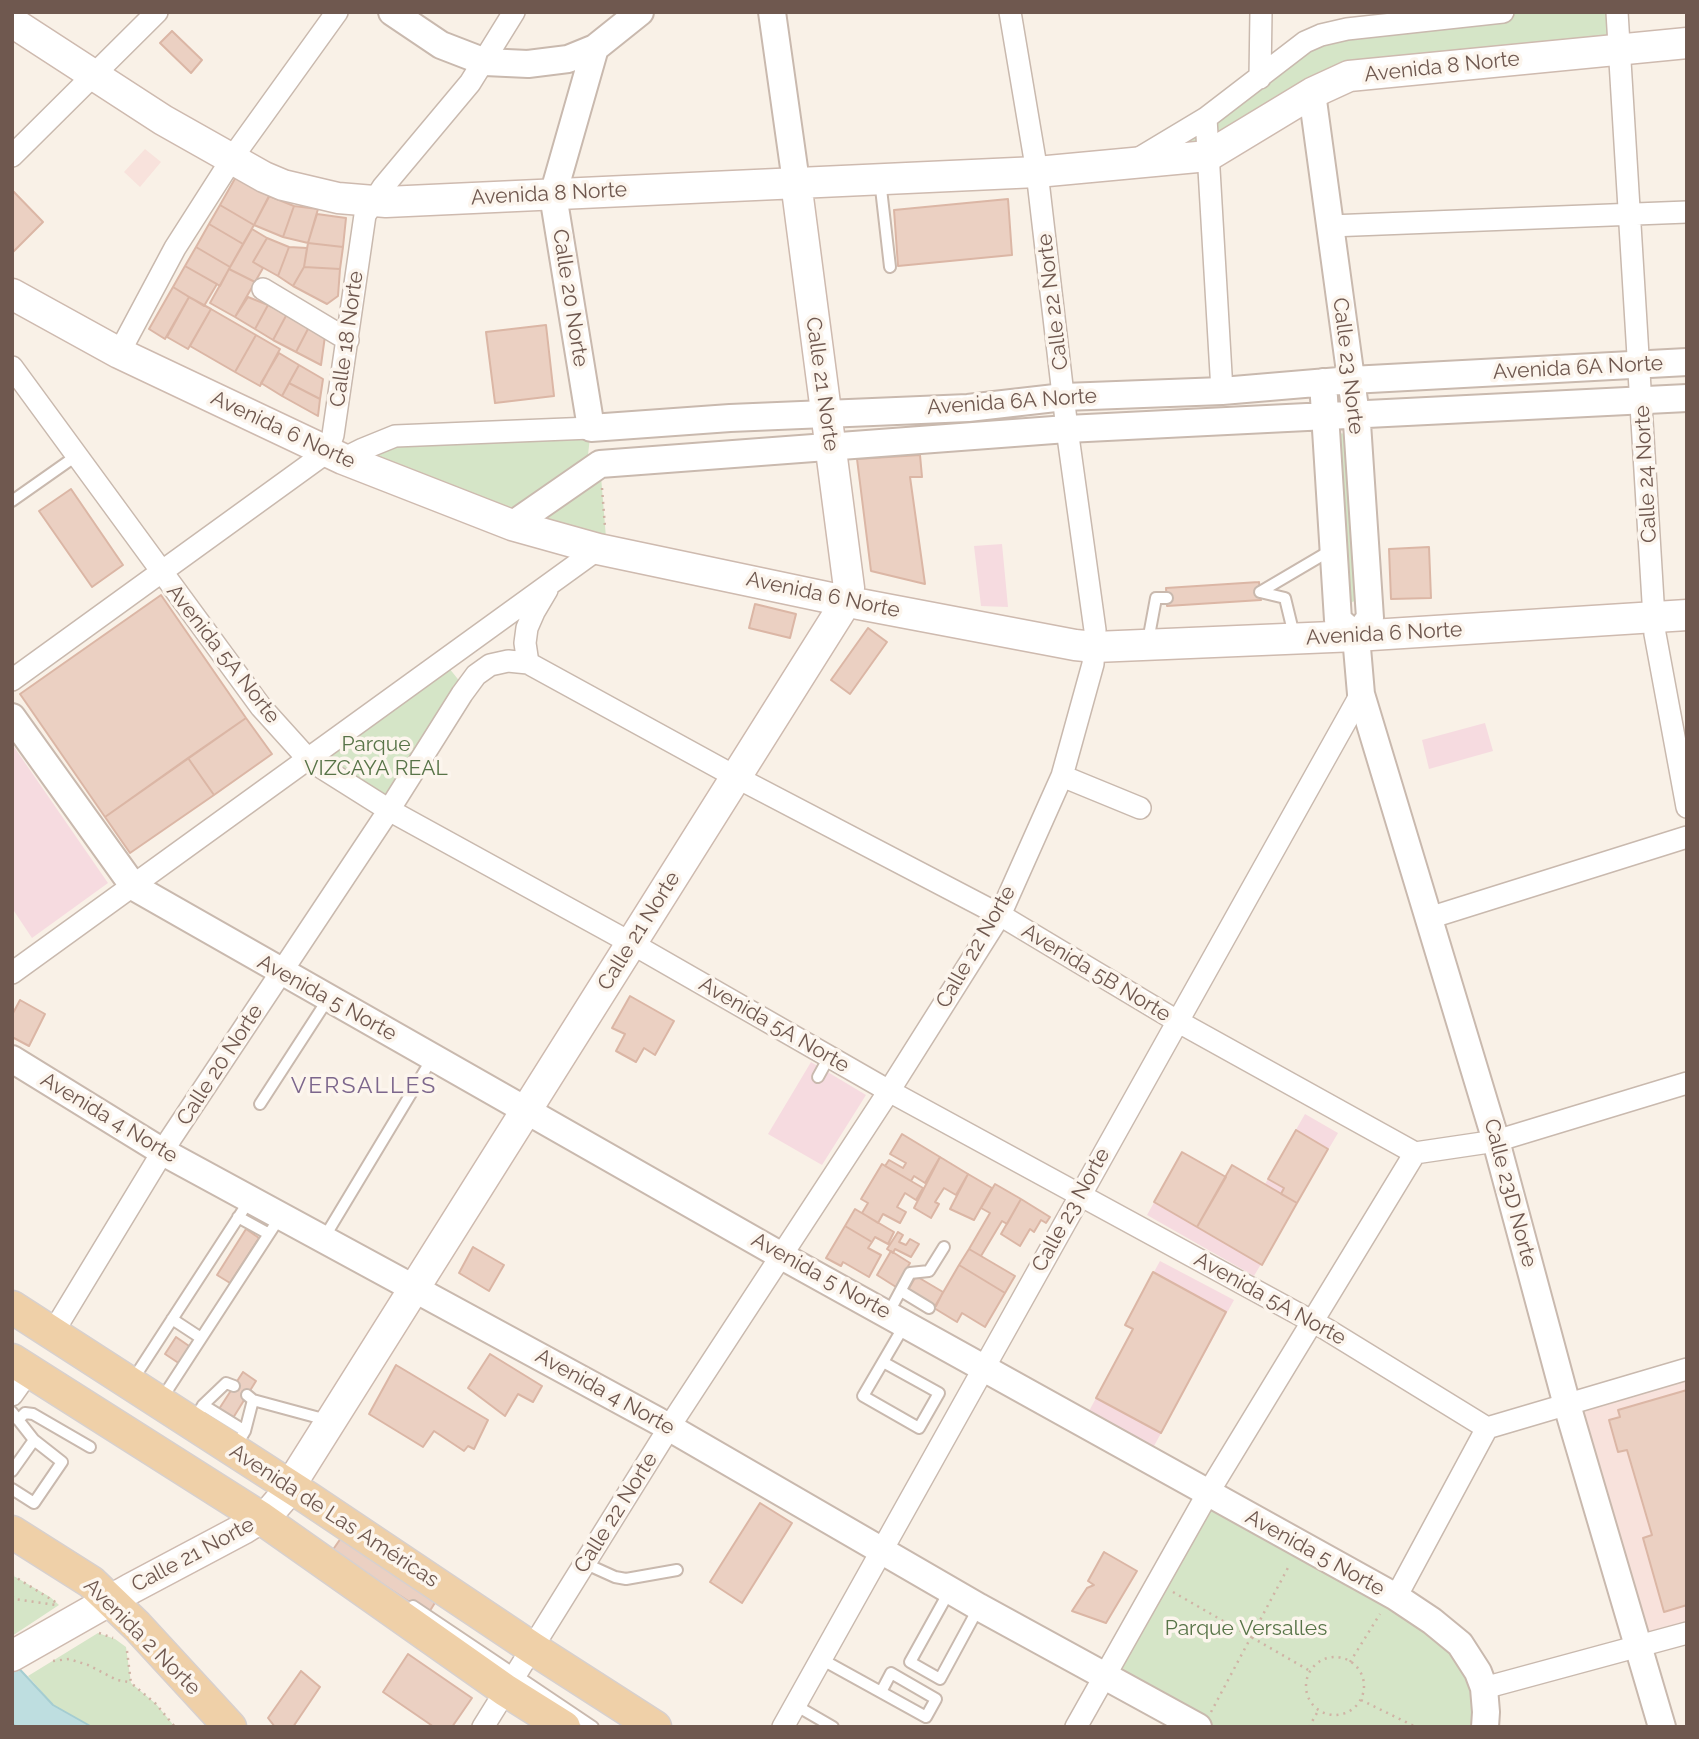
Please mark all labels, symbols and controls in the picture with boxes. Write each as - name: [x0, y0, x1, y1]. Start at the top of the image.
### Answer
- street label: Avenida 8 Norte: [1363, 46, 1521, 88]
- street label: Avenida 8 Norte: [470, 177, 628, 211]
- street label: Calle 20 Norte: [547, 227, 593, 369]
- street label: Calle 22 Norte: [1032, 232, 1074, 372]
- street label: Calle 18 Norte: [325, 269, 369, 409]
- street label: Calle 23 Norte: [1327, 296, 1369, 436]
- street label: Calle 21 Norte: [800, 315, 844, 453]
- street label: Avenida 6A Norte: [1492, 351, 1664, 385]
- street label: Avenida 6A Norte: [926, 383, 1098, 421]
- street label: Avenida 6 Norte: [207, 386, 359, 474]
- street label: Calle 24 Norte: [1630, 405, 1662, 543]
- street label: Avenida 6 Norte: [744, 566, 902, 624]
- street label: Avenida 5A Norte: [161, 579, 285, 729]
- street label: Avenida 6 Norte: [1305, 617, 1463, 651]
- park label: Parque VIZCAYA REAL: [304, 732, 448, 782]
- street label: Calle 21 Norte: [592, 867, 686, 995]
- street label: Calle 22 Norte: [931, 881, 1021, 1013]
- street label: Avenida 5B Norte: [1017, 919, 1175, 1027]
- street label: Avenida 5 Norte: [253, 949, 401, 1047]
- street label: Avenida 5A Norte: [694, 972, 854, 1078]
- street label: Calle 20 Norte: [172, 1000, 268, 1130]
- street label: Avenida 4 Norte: [36, 1067, 182, 1169]
- district label: VERSALLES: [292, 1072, 436, 1100]
- street label: Calle 23D Norte: [1478, 1116, 1542, 1270]
- street label: Calle 23 Norte: [1027, 1144, 1115, 1276]
- street label: Avenida 5 Norte: [747, 1227, 895, 1325]
- street label: Avenida 5A Norte: [1190, 1247, 1350, 1351]
- street label: Avenida 4 Norte: [531, 1343, 679, 1441]
- street label: Avenida de Las Américas: [225, 1439, 443, 1593]
- street label: Calle 22 Norte: [569, 1448, 663, 1578]
- street label: Avenida 5 Norte: [1241, 1504, 1389, 1602]
- street label: Calle 21 Norte: [127, 1512, 259, 1598]
- street label: Avenida 2 Norte: [78, 1573, 206, 1701]
- park label: Parque Versalles: [1165, 1616, 1327, 1642]

